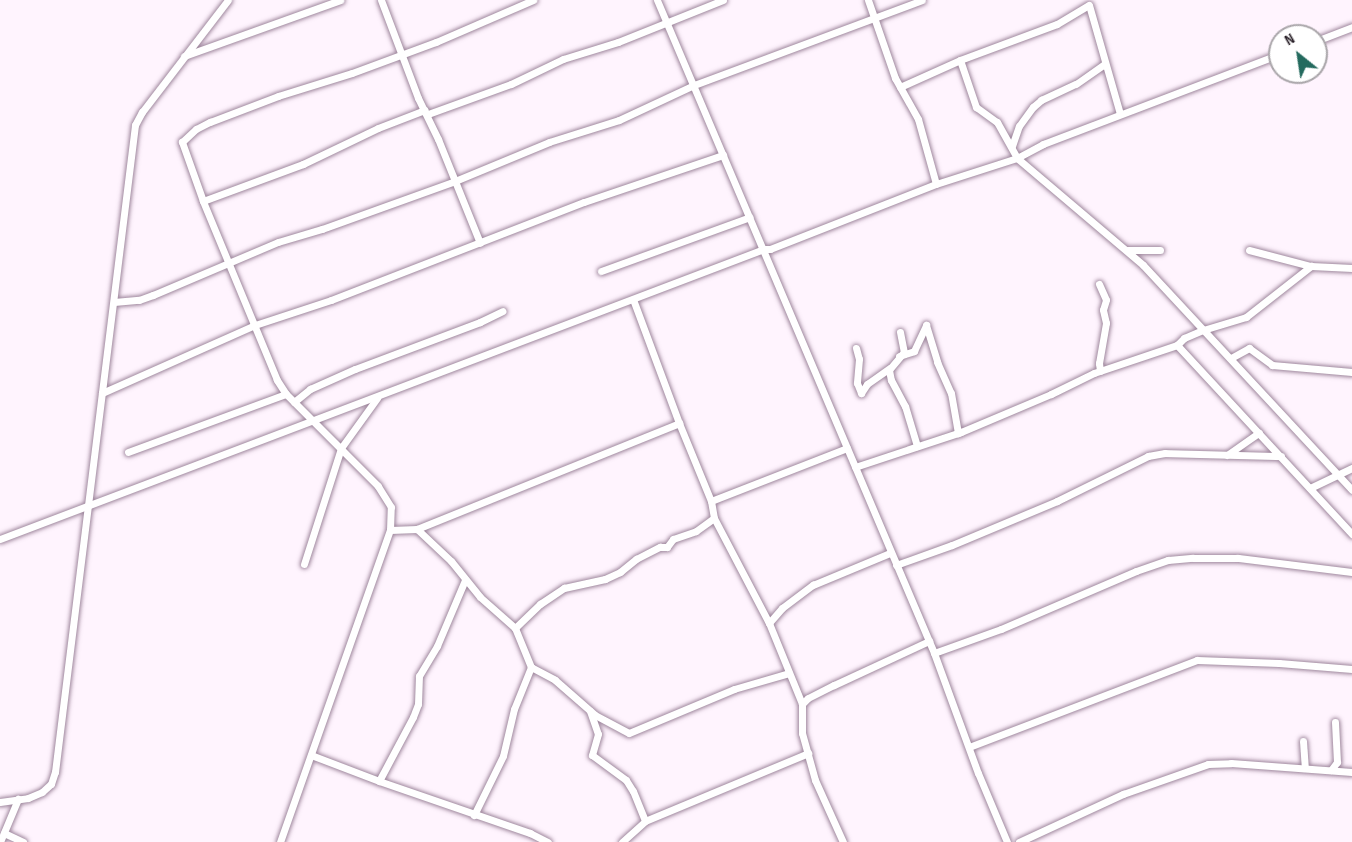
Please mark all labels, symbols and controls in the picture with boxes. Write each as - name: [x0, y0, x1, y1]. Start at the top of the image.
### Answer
- north arrow: [1268, 24, 1328, 84]
- text: N: [1281, 29, 1298, 50]

